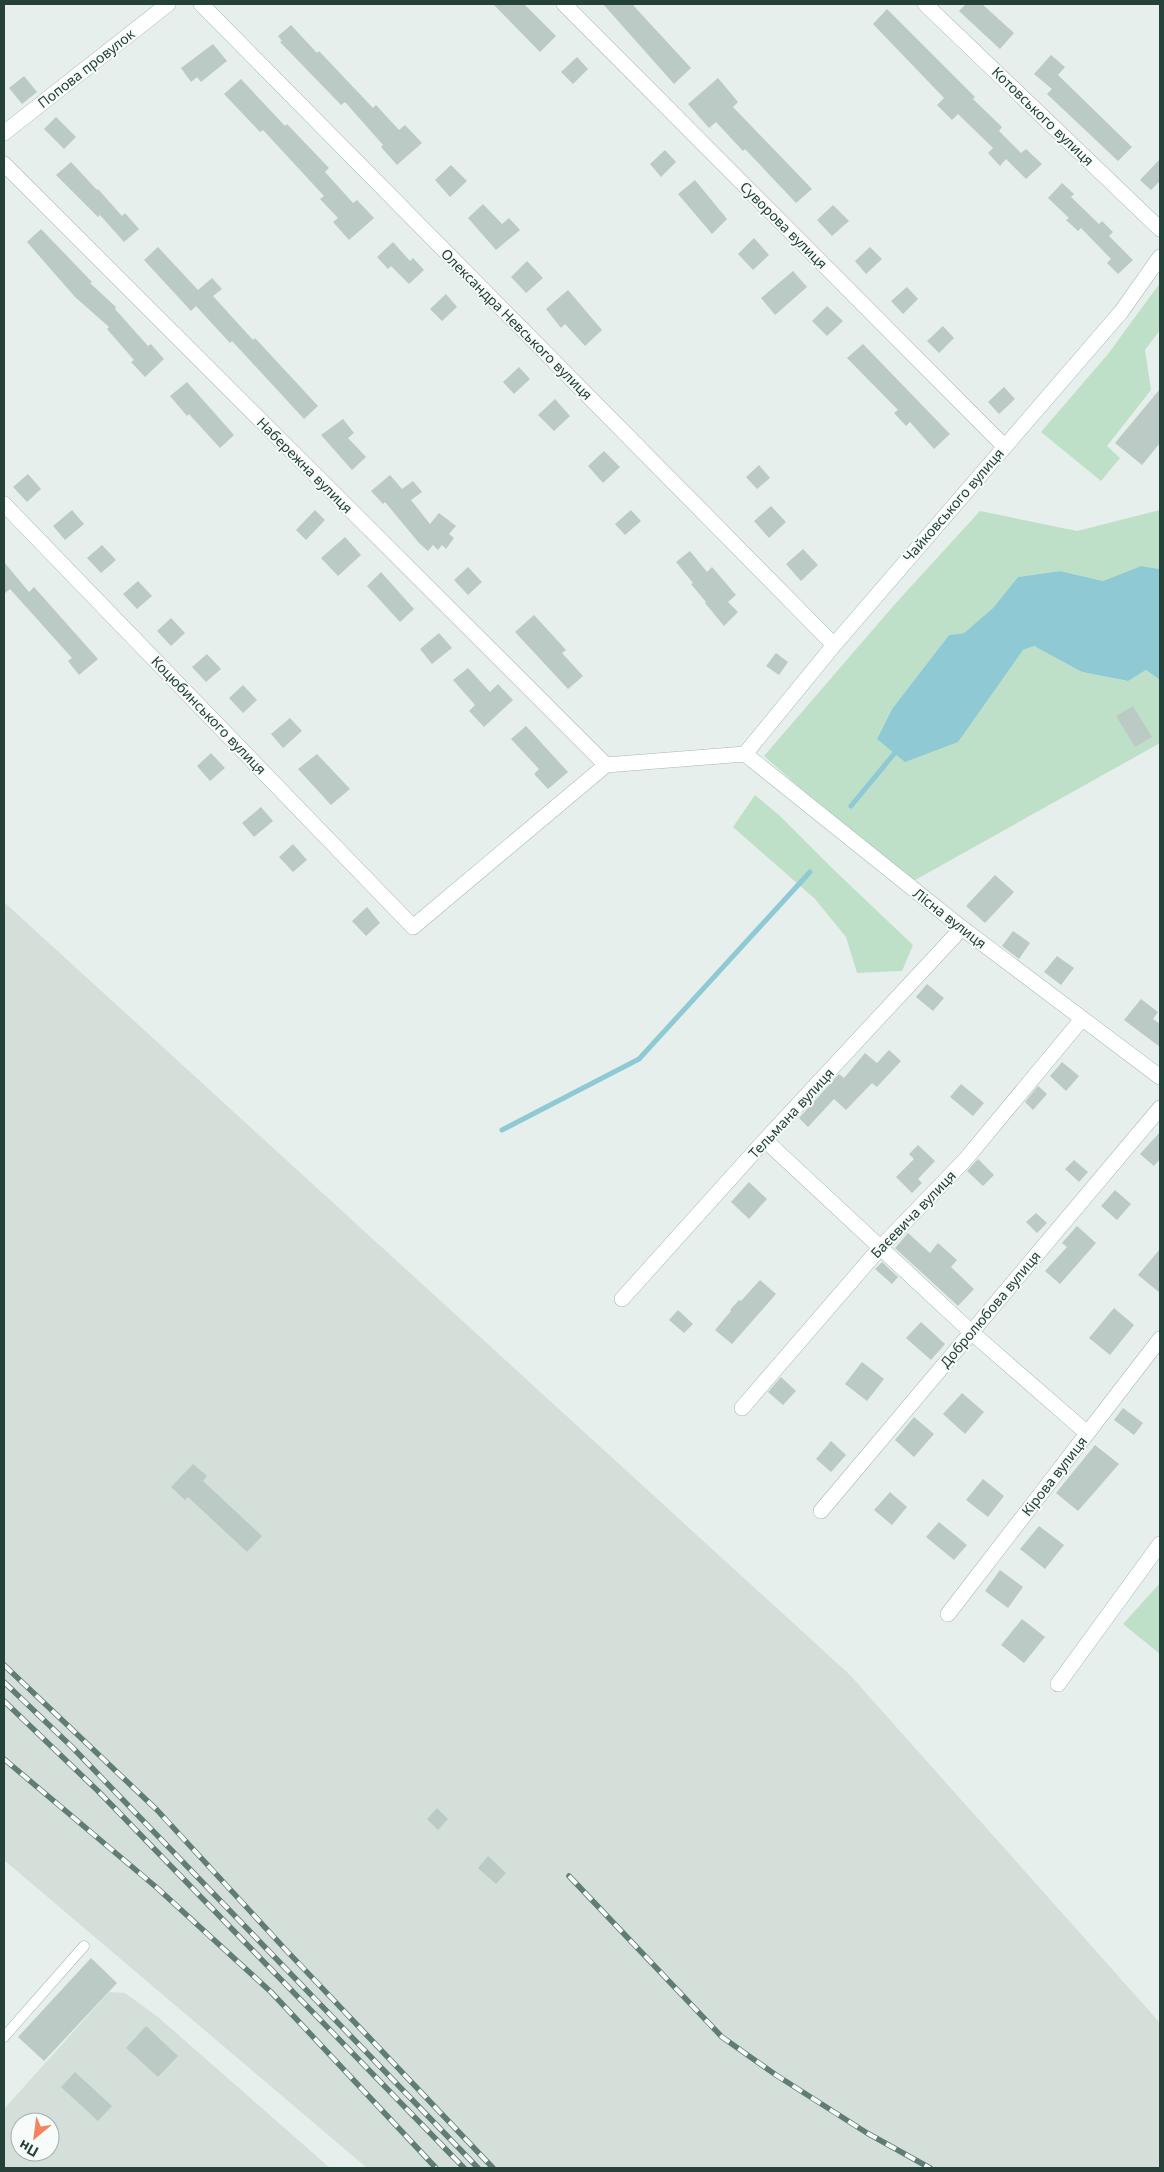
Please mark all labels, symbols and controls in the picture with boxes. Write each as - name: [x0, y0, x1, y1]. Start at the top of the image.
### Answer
- street label: Попова провулок: [34, 24, 139, 112]
- street label: Котовського вулиця: [988, 62, 1098, 170]
- street label: Суворова вулиця: [736, 177, 832, 273]
- street label: Олександра Невського вулиця: [437, 244, 597, 404]
- street label: Набережна вулиця: [253, 413, 357, 517]
- street label: Чайковського вулиця: [898, 444, 1008, 566]
- street label: Коцюбинського вулиця: [147, 652, 271, 778]
- street label: Лісна вулиця: [909, 883, 991, 953]
- street label: Тельмана вулиця: [744, 1064, 838, 1162]
- street label: Баєевича вулиця: [866, 1166, 960, 1262]
- street label: Добролюбова вулиця: [936, 1247, 1044, 1371]
- street label: Кірова вулиця: [1017, 1432, 1091, 1520]
- north arrow: [10, 2112, 60, 2162]
- text: Пн: [15, 2136, 42, 2162]

